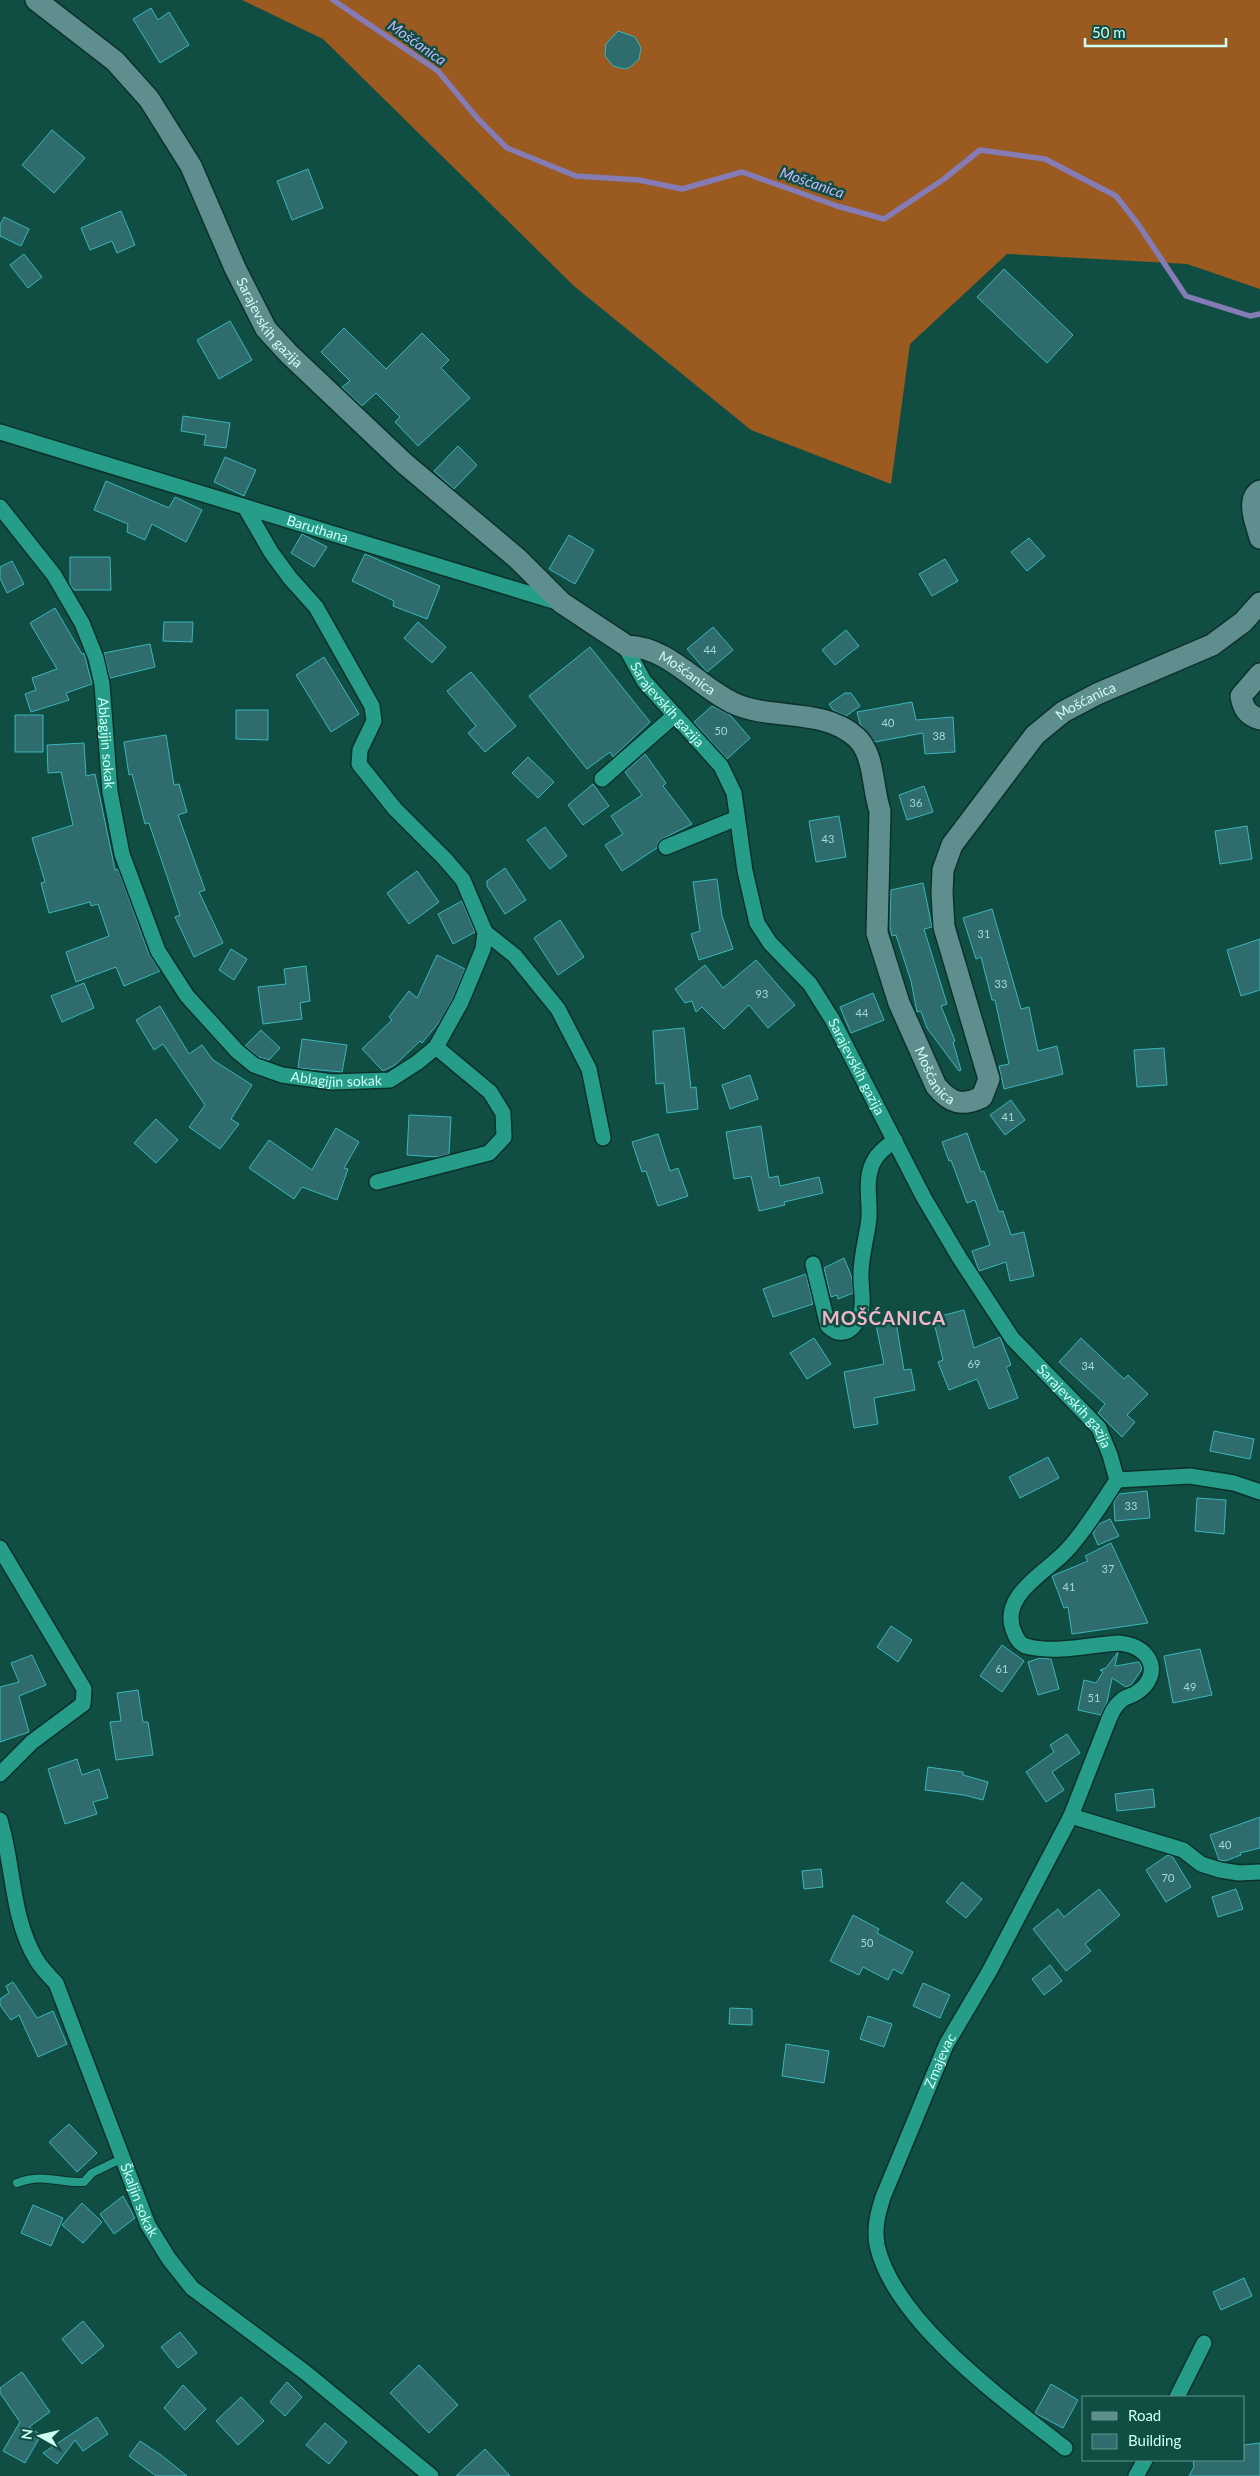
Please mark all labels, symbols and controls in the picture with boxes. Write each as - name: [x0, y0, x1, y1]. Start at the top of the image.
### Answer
- scale bar: [1085, 15, 1226, 47]
- water label: Mošćanica: [385, 16, 450, 69]
- text: 50 m: [1092, 23, 1126, 41]
- water label: Mošćanica: [778, 163, 847, 202]
- street label: Sarajevskih gazija: [233, 274, 307, 371]
- street label: Baruthana: [285, 511, 351, 546]
- house number: 44: [704, 643, 717, 656]
- street label: Mošćanica: [656, 647, 719, 698]
- street label: Sarajevskih gazija: [627, 659, 708, 750]
- street label: Mošćanica: [1052, 678, 1118, 723]
- street label: Ablagijin sokak: [95, 697, 119, 790]
- house number: 40: [882, 716, 895, 729]
- house number: 50: [715, 724, 728, 737]
- house number: 38: [933, 729, 945, 742]
- house number: 36: [910, 796, 922, 809]
- house number: 43: [822, 832, 834, 845]
- house number: 31: [978, 927, 990, 940]
- house number: 33: [995, 977, 1007, 990]
- house number: 93: [756, 987, 768, 1000]
- house number: 44: [856, 1006, 869, 1019]
- street label: Sarajevskih gazija: [825, 1015, 889, 1118]
- street label: Mošćanica: [911, 1044, 958, 1108]
- street label: Ablagijin sokak: [290, 1067, 383, 1090]
- house number: 41: [1002, 1110, 1014, 1123]
- district label: MOŠĆANICA: [822, 1306, 946, 1329]
- house number: 69: [968, 1357, 980, 1370]
- house number: 34: [1082, 1359, 1095, 1372]
- street label: Sarajevskih gazija: [1034, 1360, 1115, 1450]
- house number: 33: [1125, 1499, 1137, 1512]
- house number: 37: [1102, 1562, 1114, 1575]
- house number: 41: [1063, 1580, 1075, 1593]
- house number: 61: [996, 1662, 1008, 1675]
- house number: 49: [1184, 1680, 1196, 1693]
- house number: 51: [1088, 1691, 1100, 1704]
- house number: 40: [1219, 1838, 1232, 1851]
- house number: 70: [1162, 1871, 1175, 1884]
- house number: 50: [861, 1936, 874, 1949]
- street label: Zmajevac: [920, 2030, 959, 2090]
- street label: Škaljin sokak: [117, 2160, 163, 2241]
- legend: [1082, 2396, 1245, 2461]
- text: Road: [1128, 2406, 1161, 2424]
- north arrow: [15, 2411, 65, 2461]
- text: N: [17, 2428, 36, 2441]
- text: Building: [1128, 2431, 1181, 2449]

